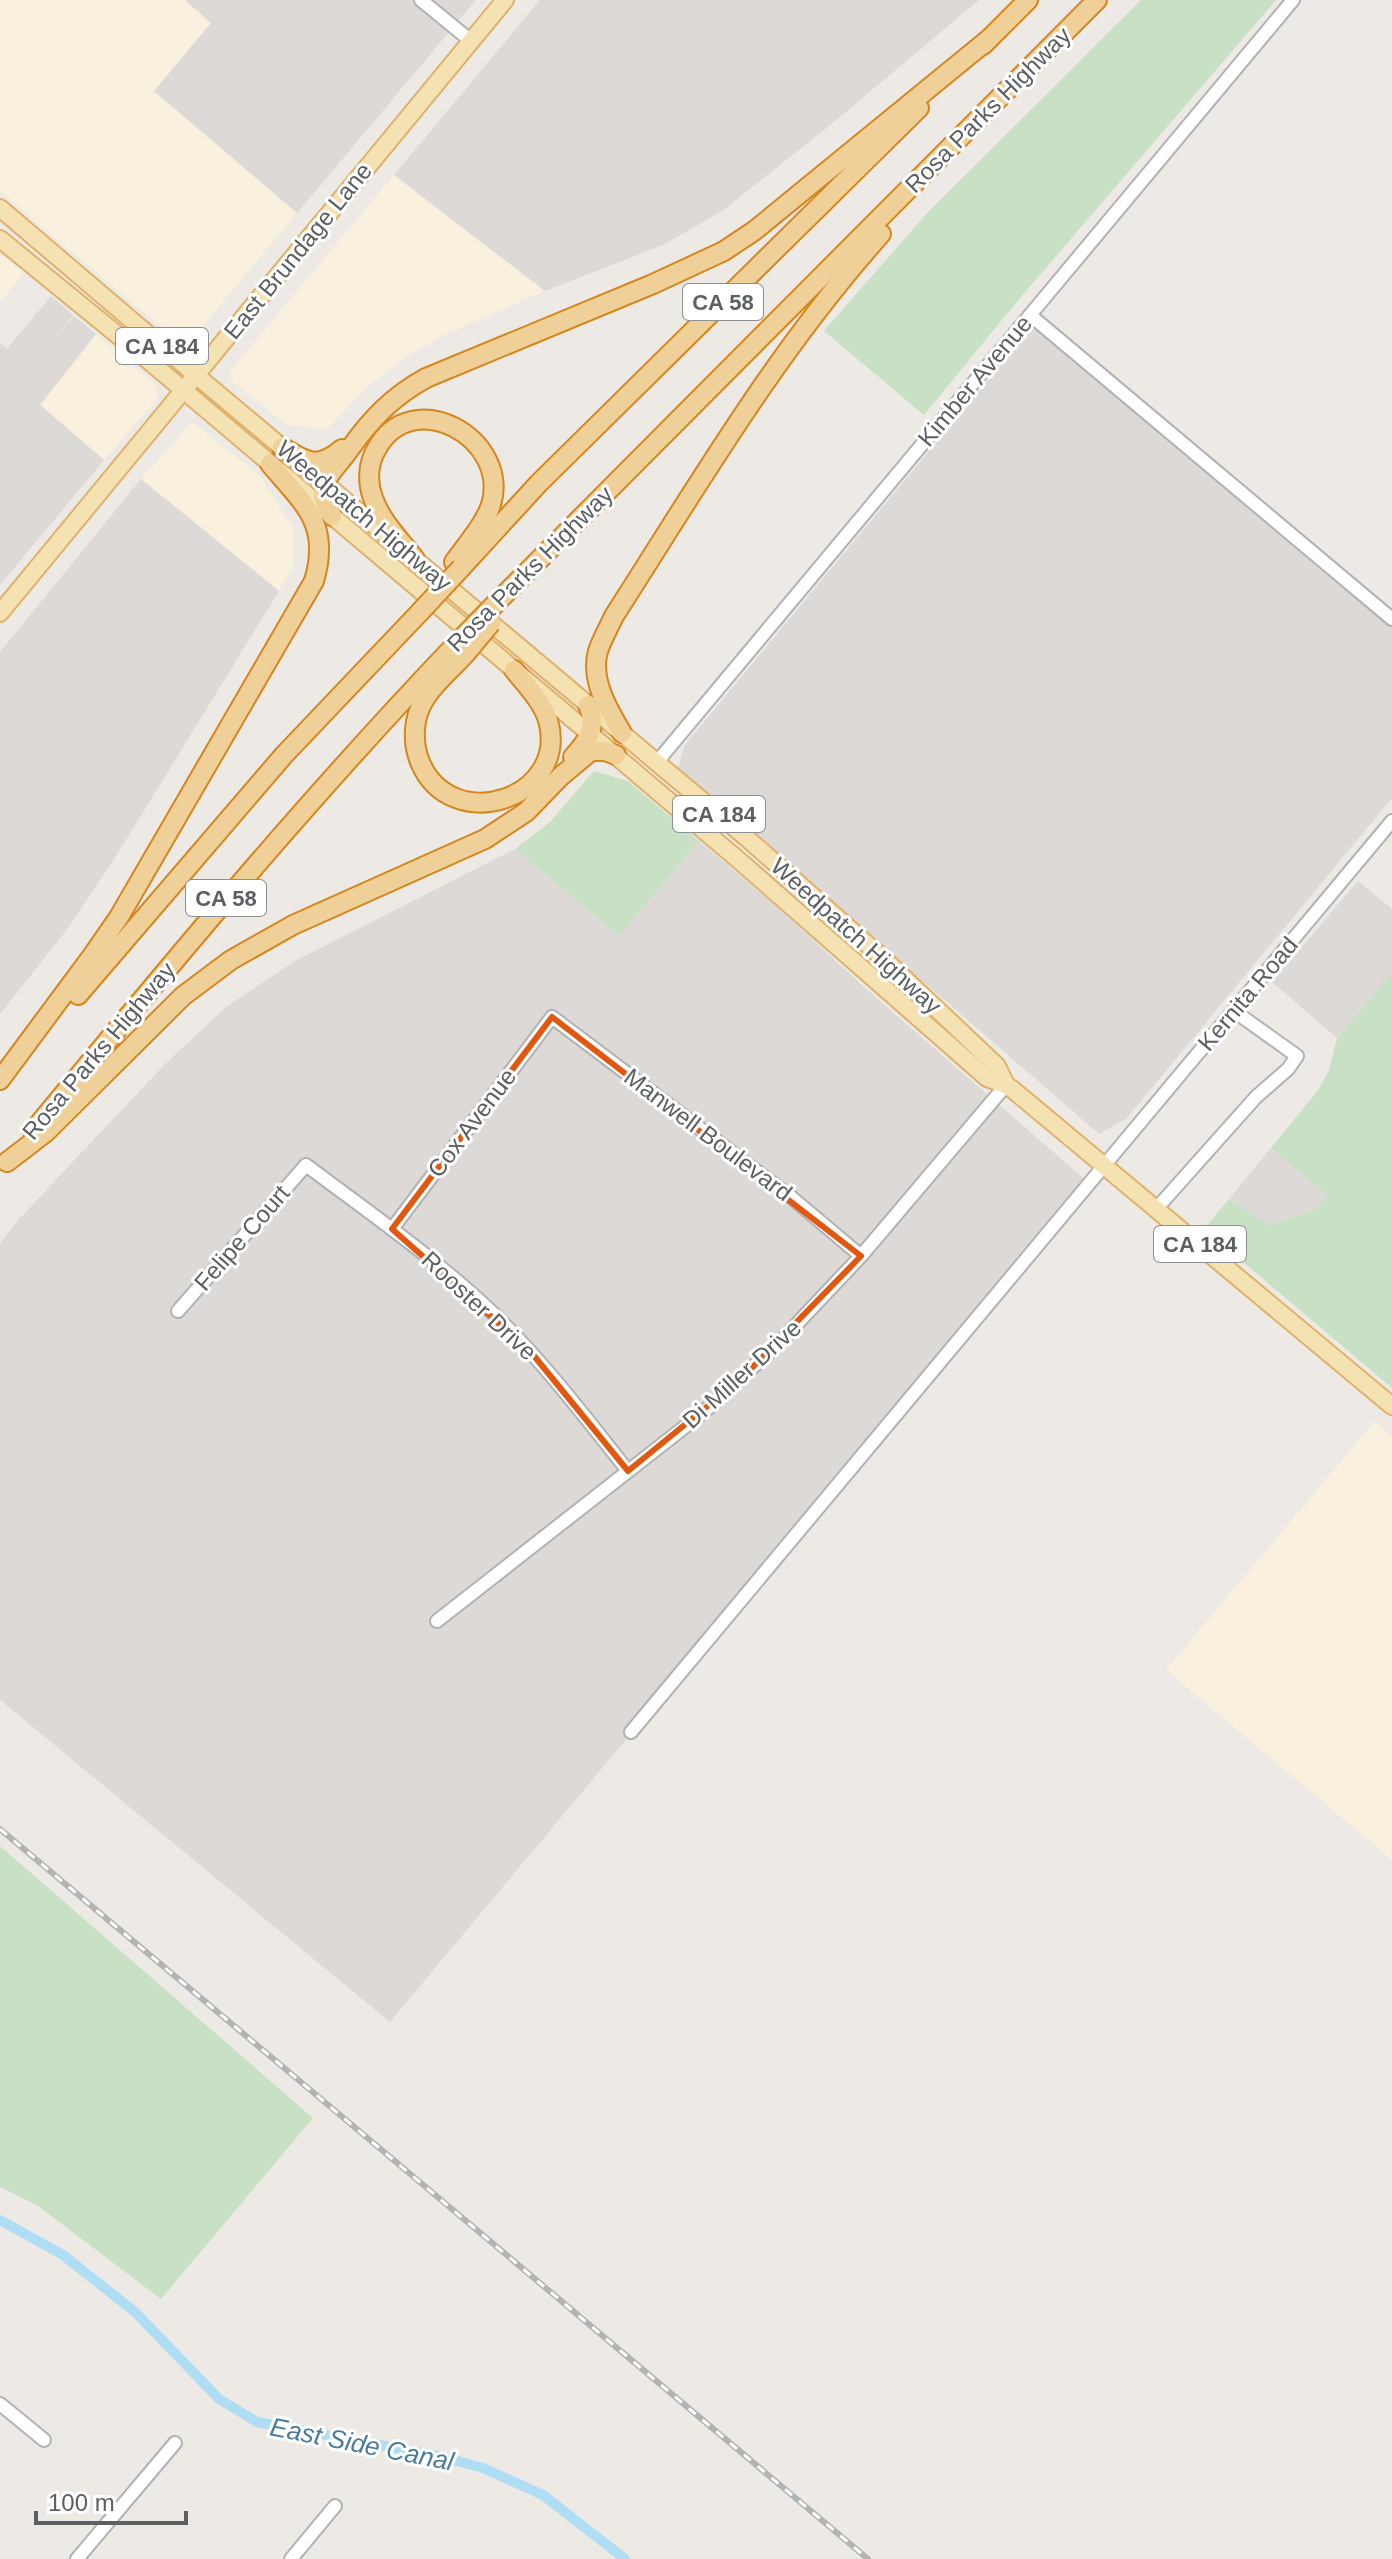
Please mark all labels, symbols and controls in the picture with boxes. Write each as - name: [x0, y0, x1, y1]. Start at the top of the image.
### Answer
- street label: Rosa Parks Highway: [899, 21, 1076, 198]
- street label: East Brundage Lane: [218, 157, 377, 344]
- road number: CA 58: [683, 284, 763, 320]
- street label: Kimber Avenue: [912, 310, 1037, 452]
- road number: CA 184: [116, 328, 208, 364]
- street label: Weedpatch Highway: [271, 435, 457, 597]
- street label: Rosa Parks Highway: [441, 480, 618, 657]
- road number: CA 184: [673, 796, 765, 832]
- street label: Weedpatch Highway: [766, 852, 947, 1019]
- road number: CA 58: [186, 880, 266, 916]
- street label: Kernita Road: [1192, 931, 1303, 1056]
- street label: Rosa Parks Highway: [17, 957, 181, 1145]
- street label: Cox Avenue: [422, 1063, 521, 1182]
- street label: Manwell Boulevard: [619, 1063, 797, 1206]
- street label: Felipe Court: [189, 1179, 295, 1296]
- road number: CA 184: [1154, 1226, 1246, 1262]
- street label: Rooster Drive: [416, 1246, 542, 1366]
- street label: Di Miller Drive: [677, 1314, 806, 1434]
- water label: East Side Canal: [268, 2411, 458, 2477]
- scale bar: [36, 2475, 186, 2525]
- text: 100 m: [48, 2489, 115, 2516]

